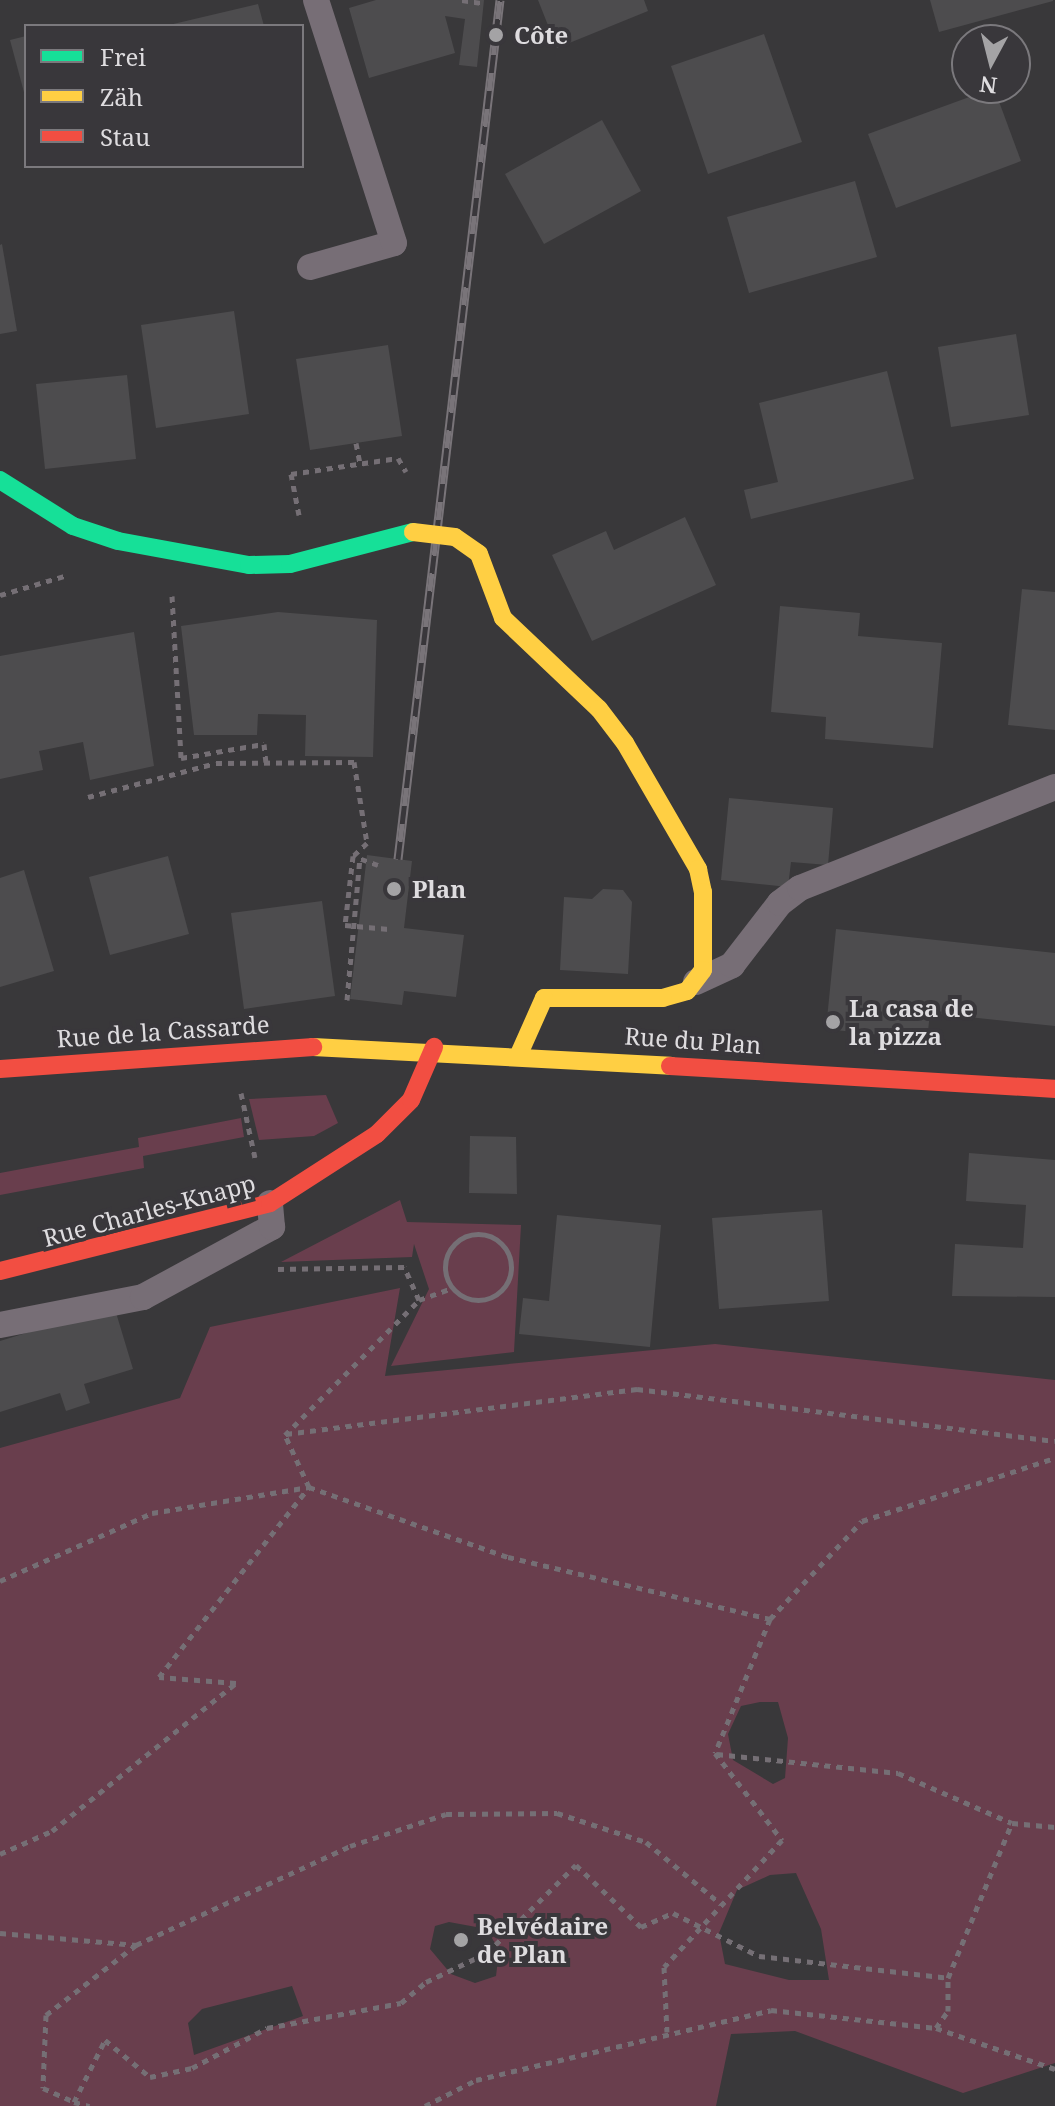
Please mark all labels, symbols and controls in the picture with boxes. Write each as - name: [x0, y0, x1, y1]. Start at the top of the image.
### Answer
- place label: Côte: [514, 21, 568, 49]
- legend: [24, 24, 304, 168]
- marker: Côte: [485, 24, 507, 46]
- north arrow: [951, 24, 1031, 104]
- text: Frei: [100, 40, 146, 73]
- text: N: [978, 70, 999, 102]
- text: Zäh: [100, 80, 143, 113]
- text: Stau: [100, 120, 150, 153]
- place label: Plan: [412, 875, 466, 903]
- marker: Plan: [383, 878, 405, 900]
- place label: La casa de la pizza: [849, 994, 974, 1050]
- street label: Rue de la Cassarde: [56, 1009, 270, 1053]
- marker: La casa de la pizza: [824, 1013, 842, 1031]
- street label: Rue du Plan: [624, 1021, 762, 1059]
- street label: Rue Charles-Knapp: [40, 1168, 258, 1252]
- place label: Belvédaire de Plan: [477, 1912, 608, 1968]
- marker: Belvédaire de Plan: [452, 1931, 470, 1949]

